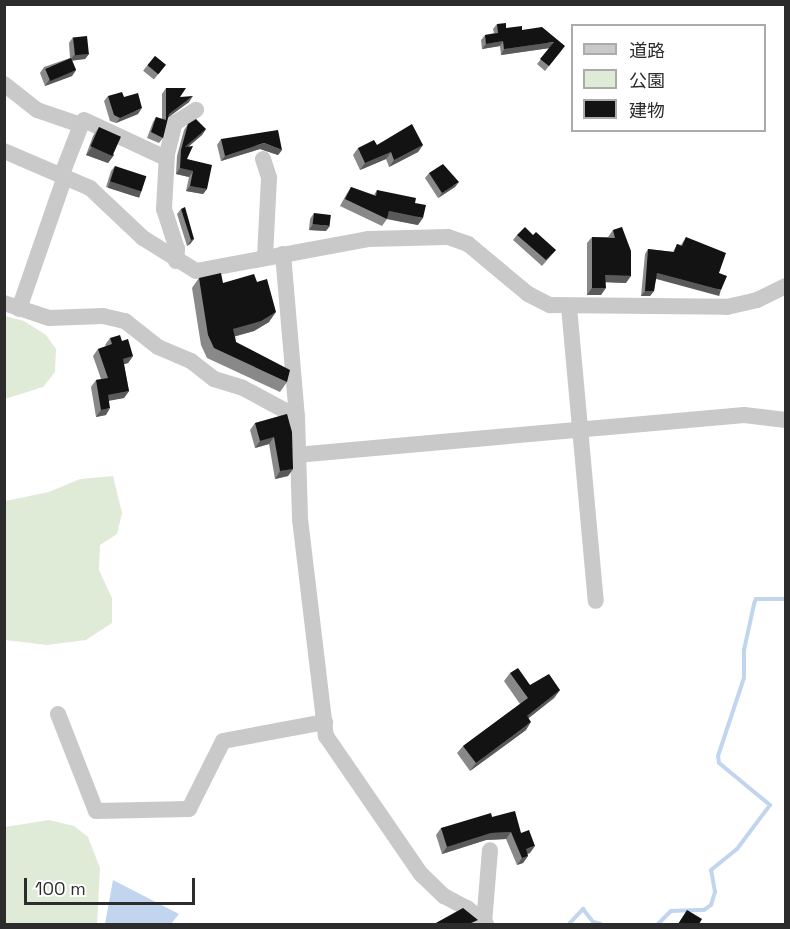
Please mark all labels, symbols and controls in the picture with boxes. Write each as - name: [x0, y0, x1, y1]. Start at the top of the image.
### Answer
- legend: [571, 24, 766, 132]
- text: 道路: [629, 39, 665, 62]
- text: 公園: [629, 69, 665, 92]
- text: 建物: [629, 99, 665, 122]
- scale bar: [27, 866, 198, 904]
- text: 100 m: [35, 877, 86, 900]

